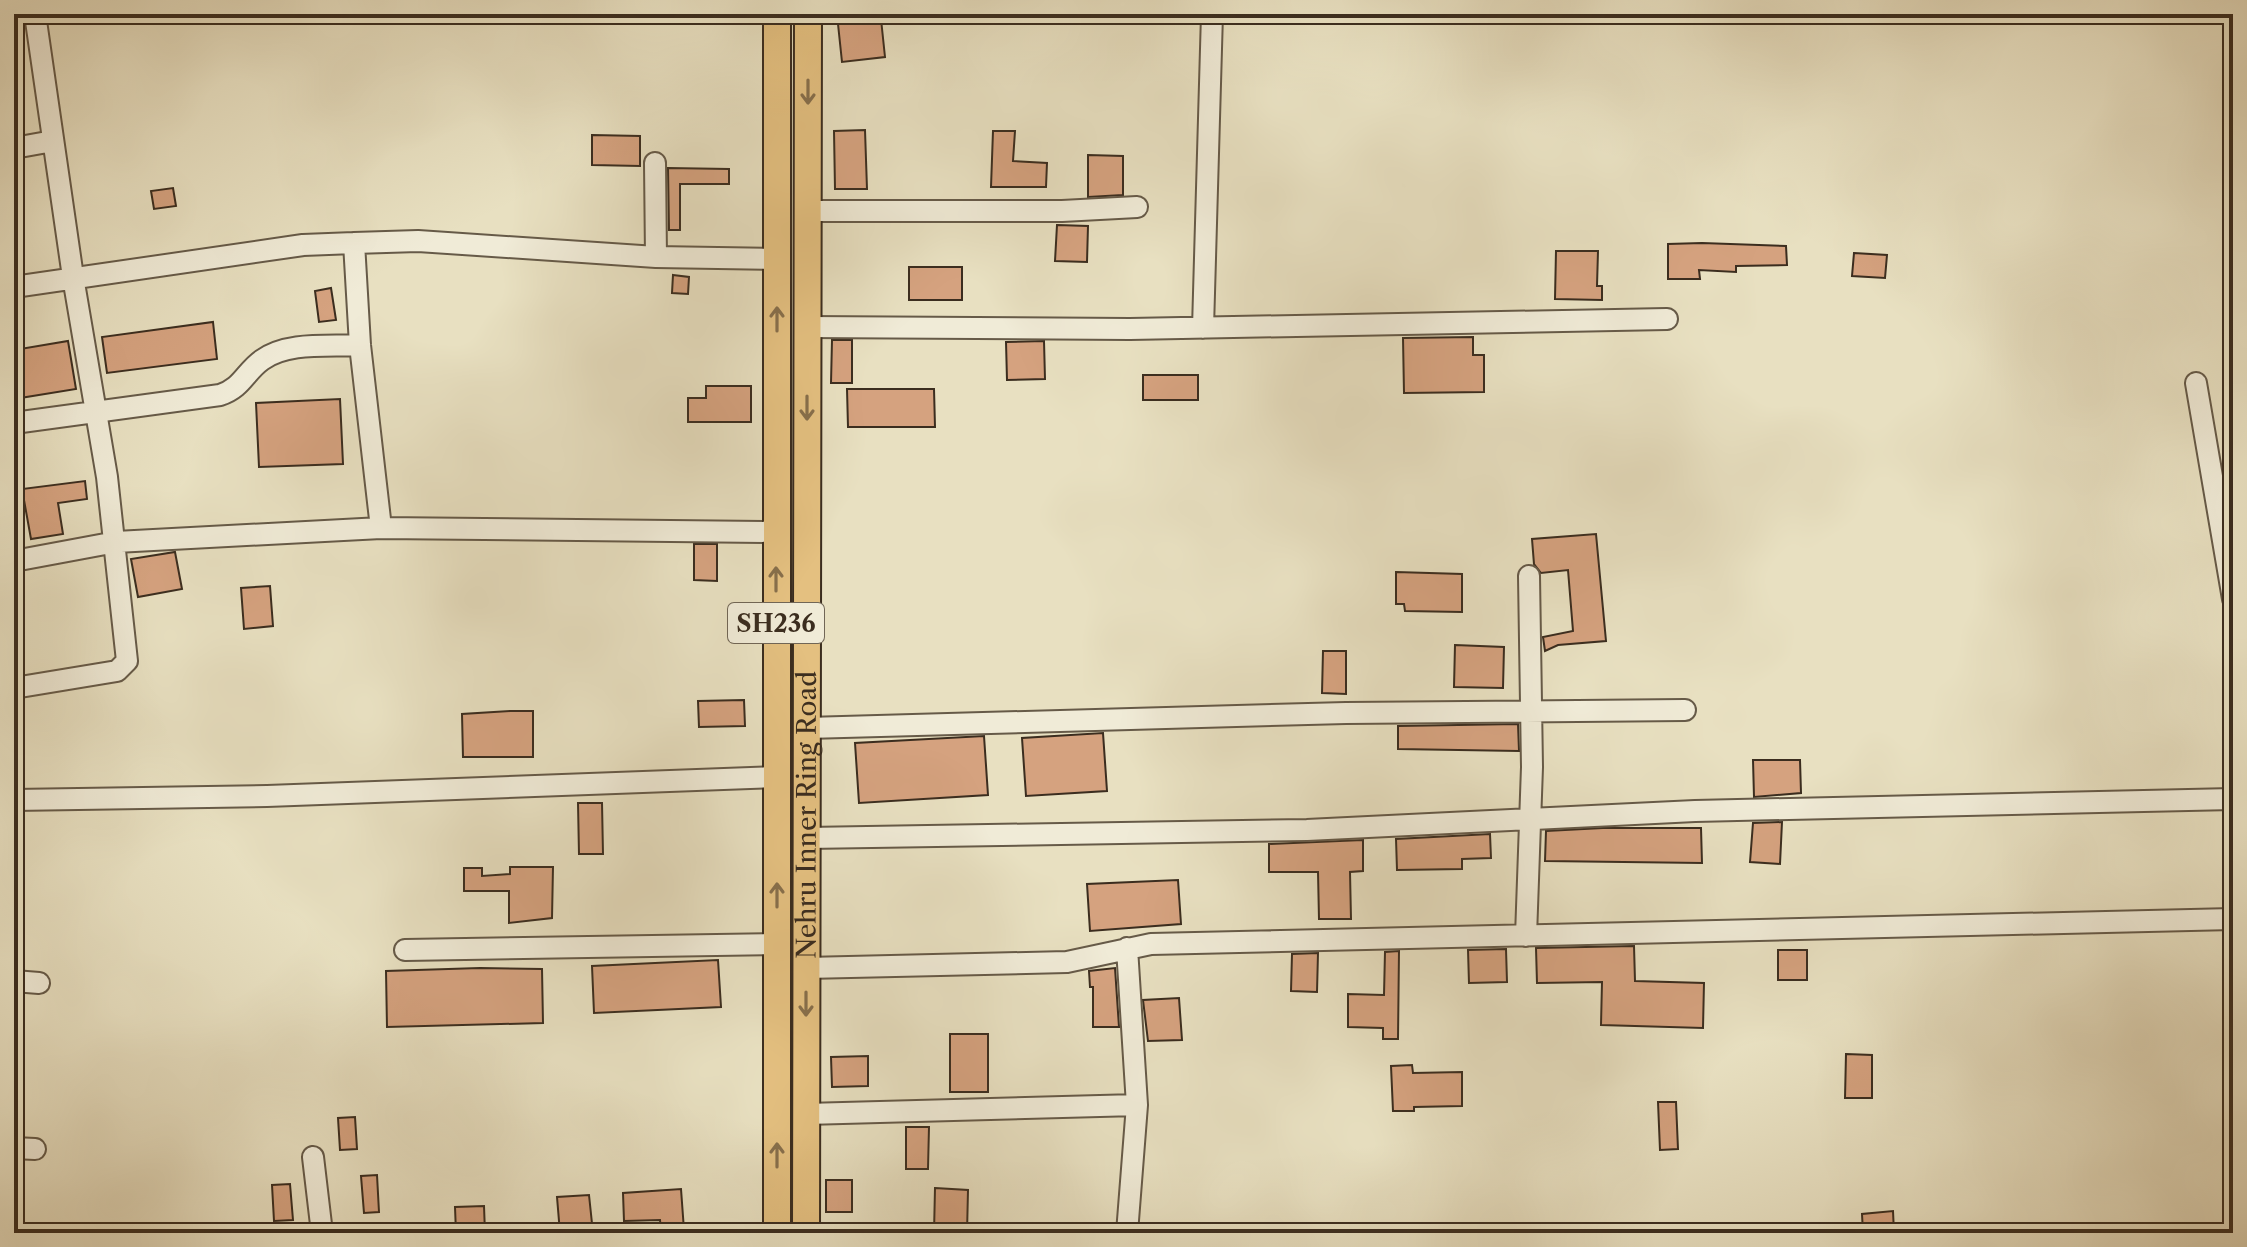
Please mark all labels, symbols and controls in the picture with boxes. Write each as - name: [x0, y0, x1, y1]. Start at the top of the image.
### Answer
- one-way arrow: [800, 78, 816, 105]
- one-way arrow: [769, 306, 785, 333]
- one-way arrow: [799, 394, 815, 421]
- one-way arrow: [768, 566, 784, 593]
- road number: SH236: [728, 603, 824, 643]
- street label: Nehru Inner Ring Road: [790, 671, 823, 959]
- one-way arrow: [769, 882, 785, 909]
- one-way arrow: [798, 990, 814, 1017]
- one-way arrow: [769, 1142, 785, 1169]

